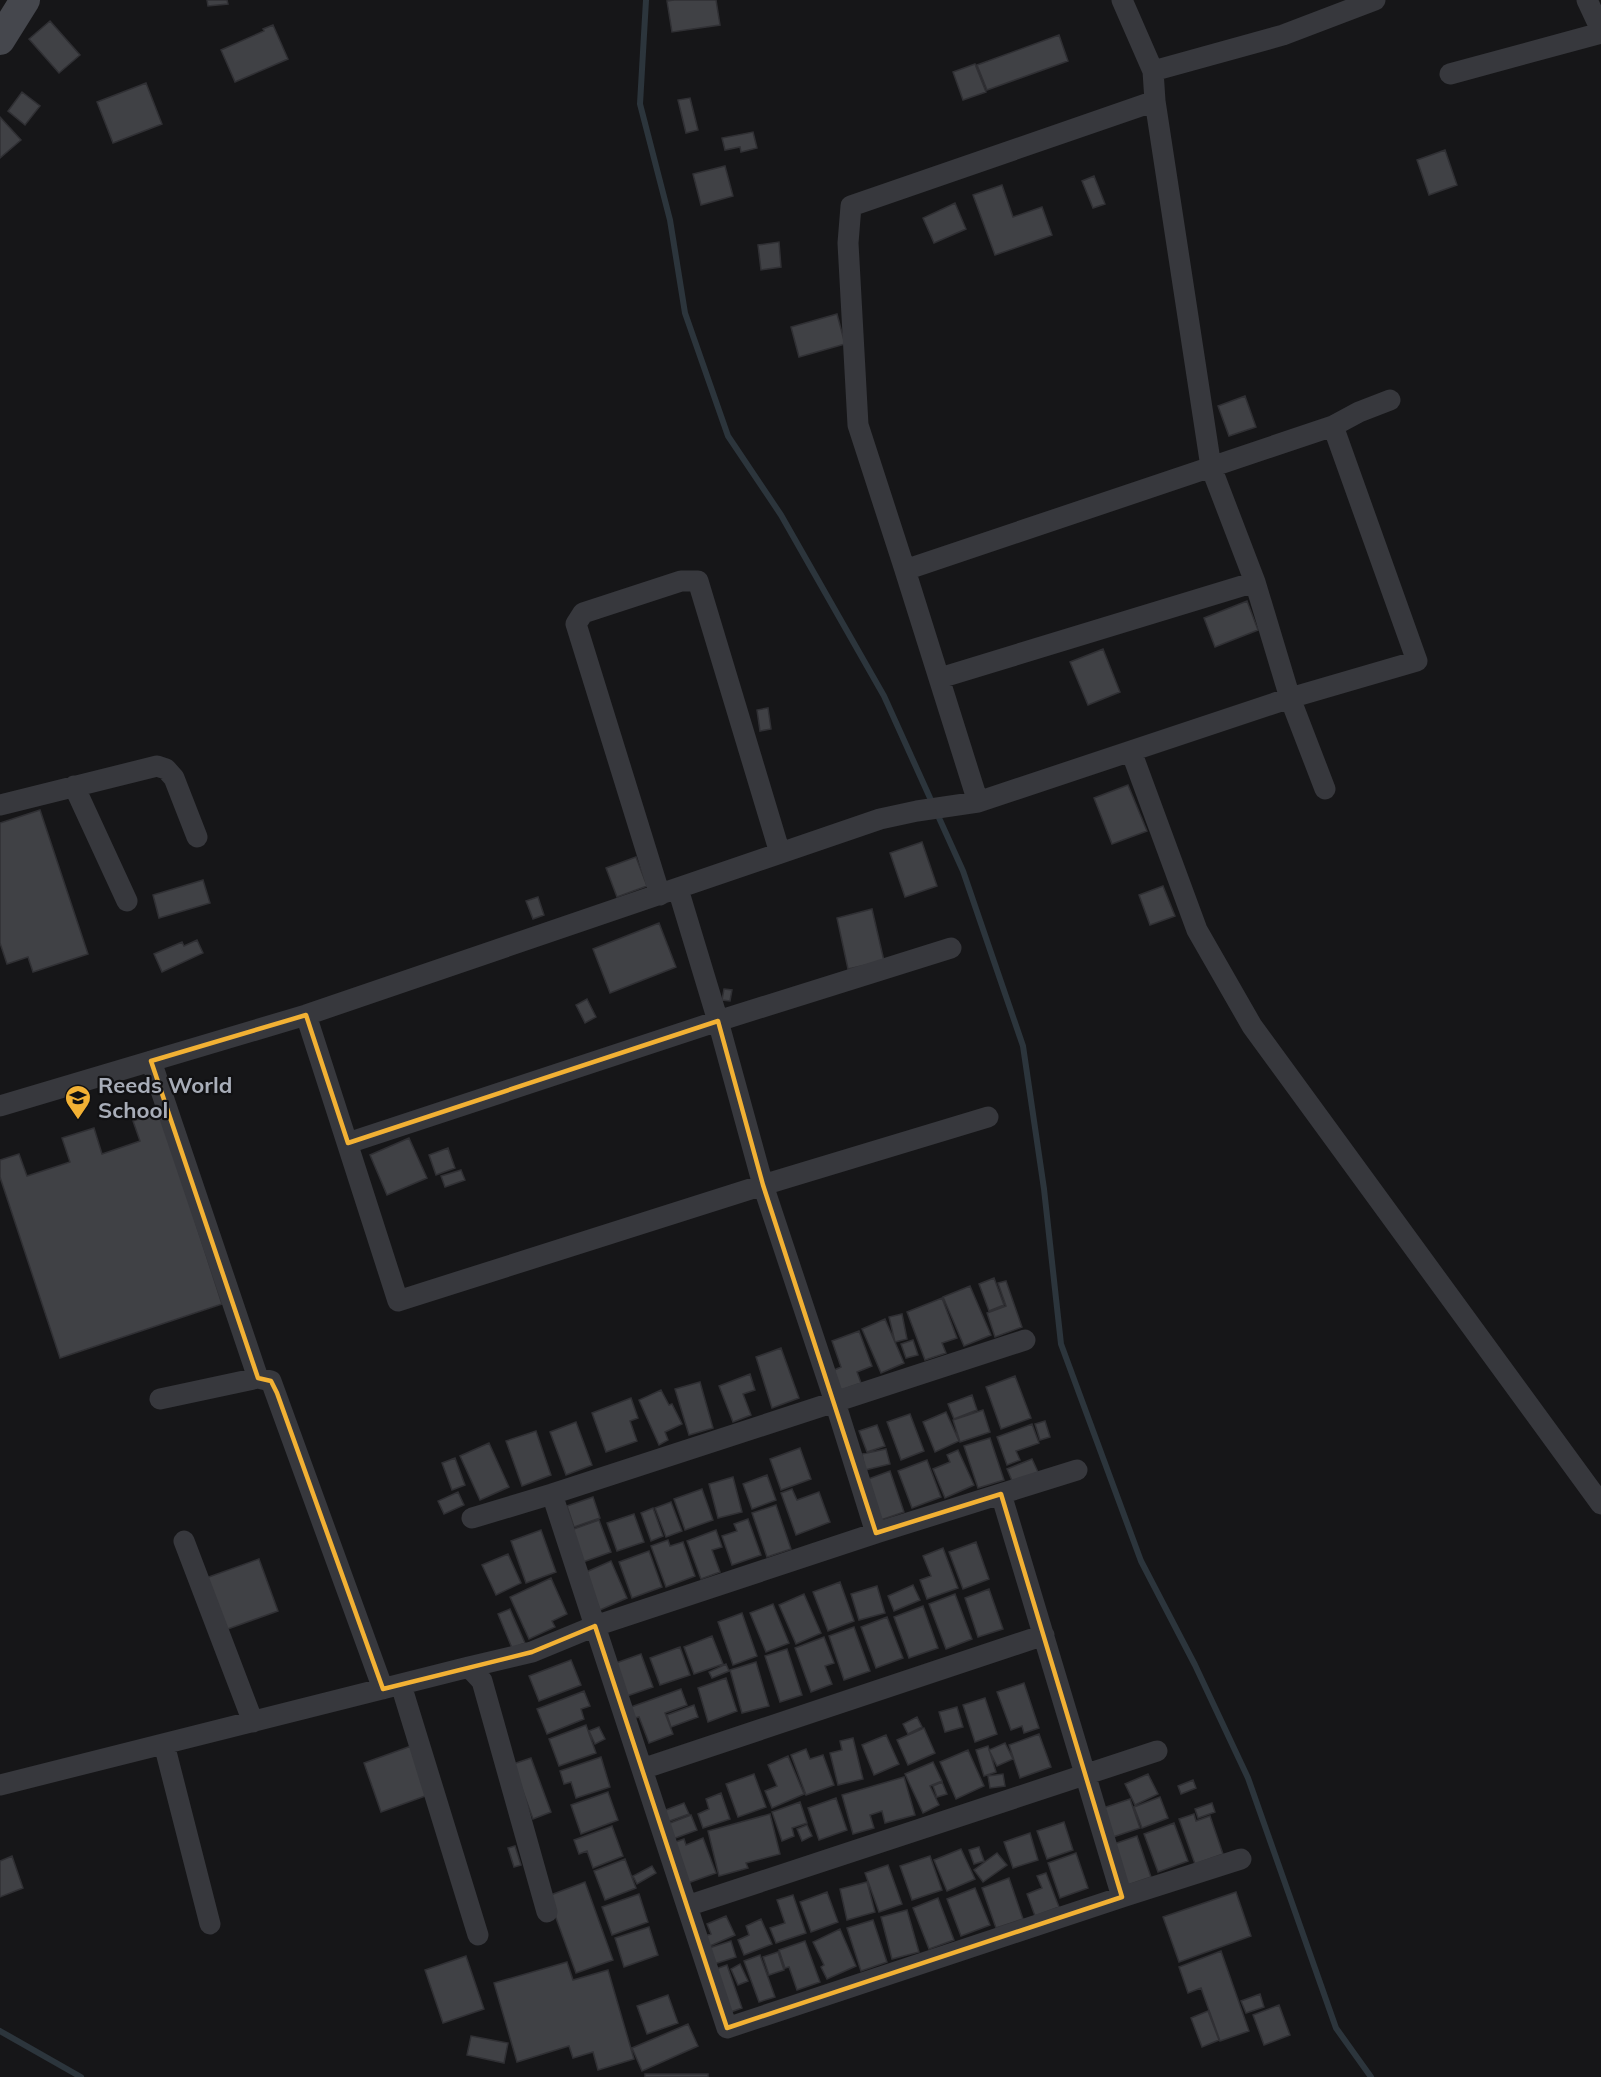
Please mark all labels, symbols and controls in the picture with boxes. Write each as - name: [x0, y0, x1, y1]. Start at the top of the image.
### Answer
- place label: Reeds World School: [98, 1071, 232, 1124]
- school or university icon: Reeds World School: [63, 1083, 93, 1121]

